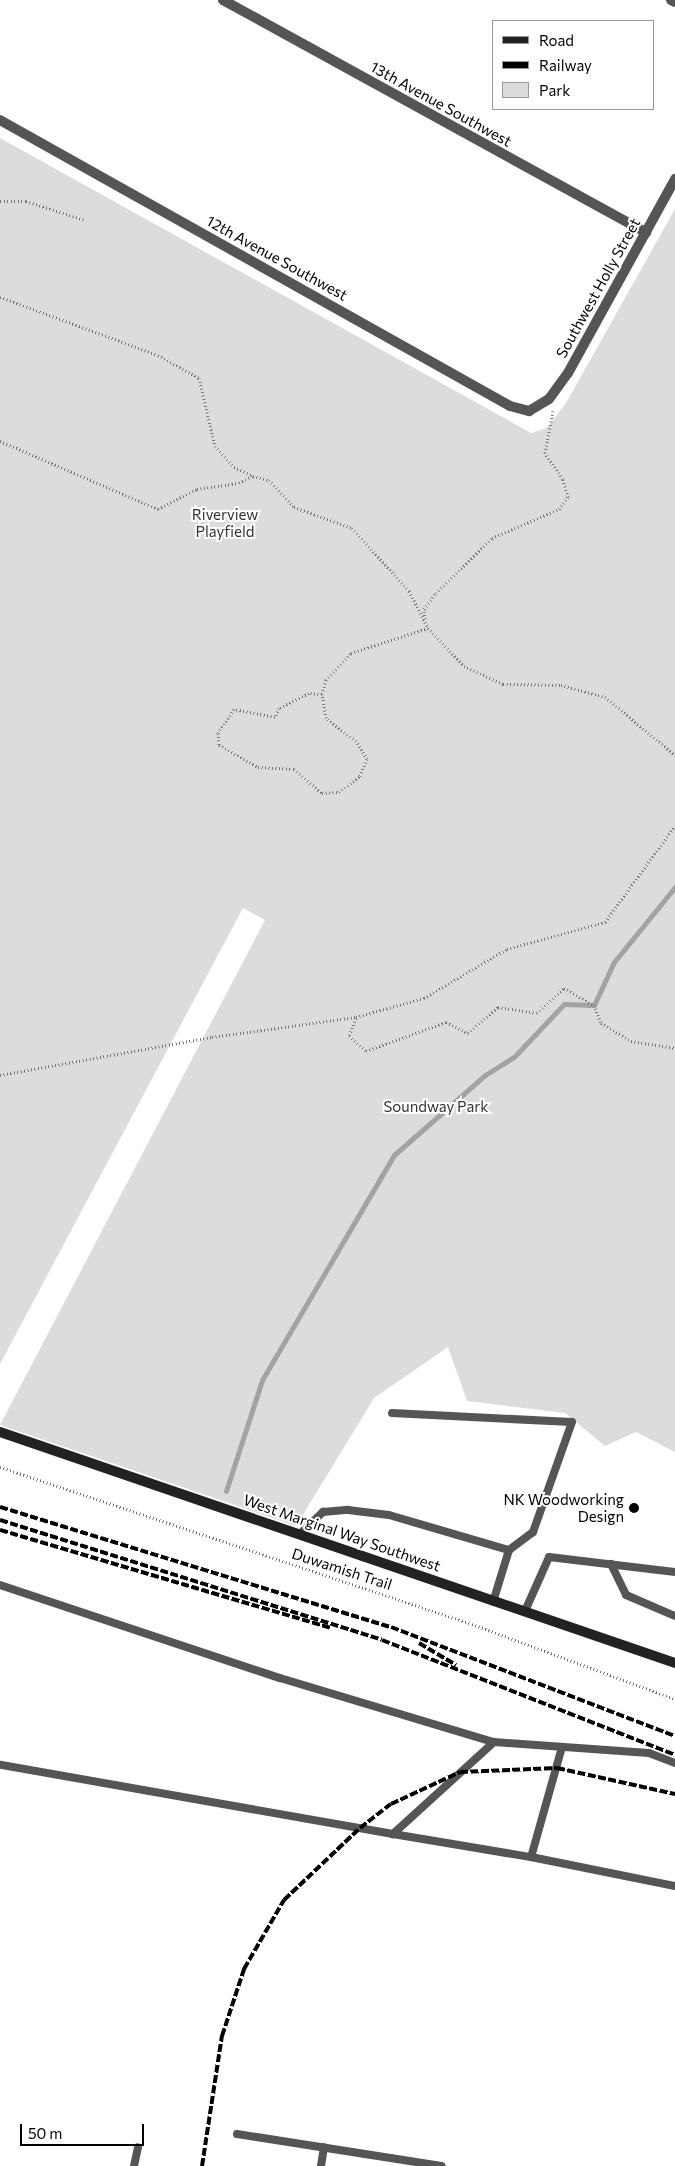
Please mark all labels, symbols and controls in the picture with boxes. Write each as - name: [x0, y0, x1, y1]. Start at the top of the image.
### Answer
- legend: [492, 20, 655, 110]
- text: Road: [539, 31, 574, 49]
- text: Railway: [539, 56, 592, 74]
- street label: 13th Avenue Southwest: [367, 58, 515, 150]
- text: Park: [539, 81, 570, 99]
- street label: 12th Avenue Southwest: [203, 212, 351, 304]
- street label: Southwest Holly Street: [552, 215, 644, 361]
- park label: Riverview Playfield: [192, 505, 258, 540]
- park label: Soundway Park: [384, 1098, 488, 1116]
- place label: NK Woodworking Design: [504, 1490, 624, 1525]
- street label: West Marginal Way Southwest: [241, 1491, 443, 1575]
- marker: NK Woodworking Design: [628, 1502, 640, 1514]
- street label: Duwamish Trail: [290, 1544, 394, 1594]
- scale bar: [22, 2114, 146, 2146]
- text: 50 m: [28, 2124, 62, 2142]

